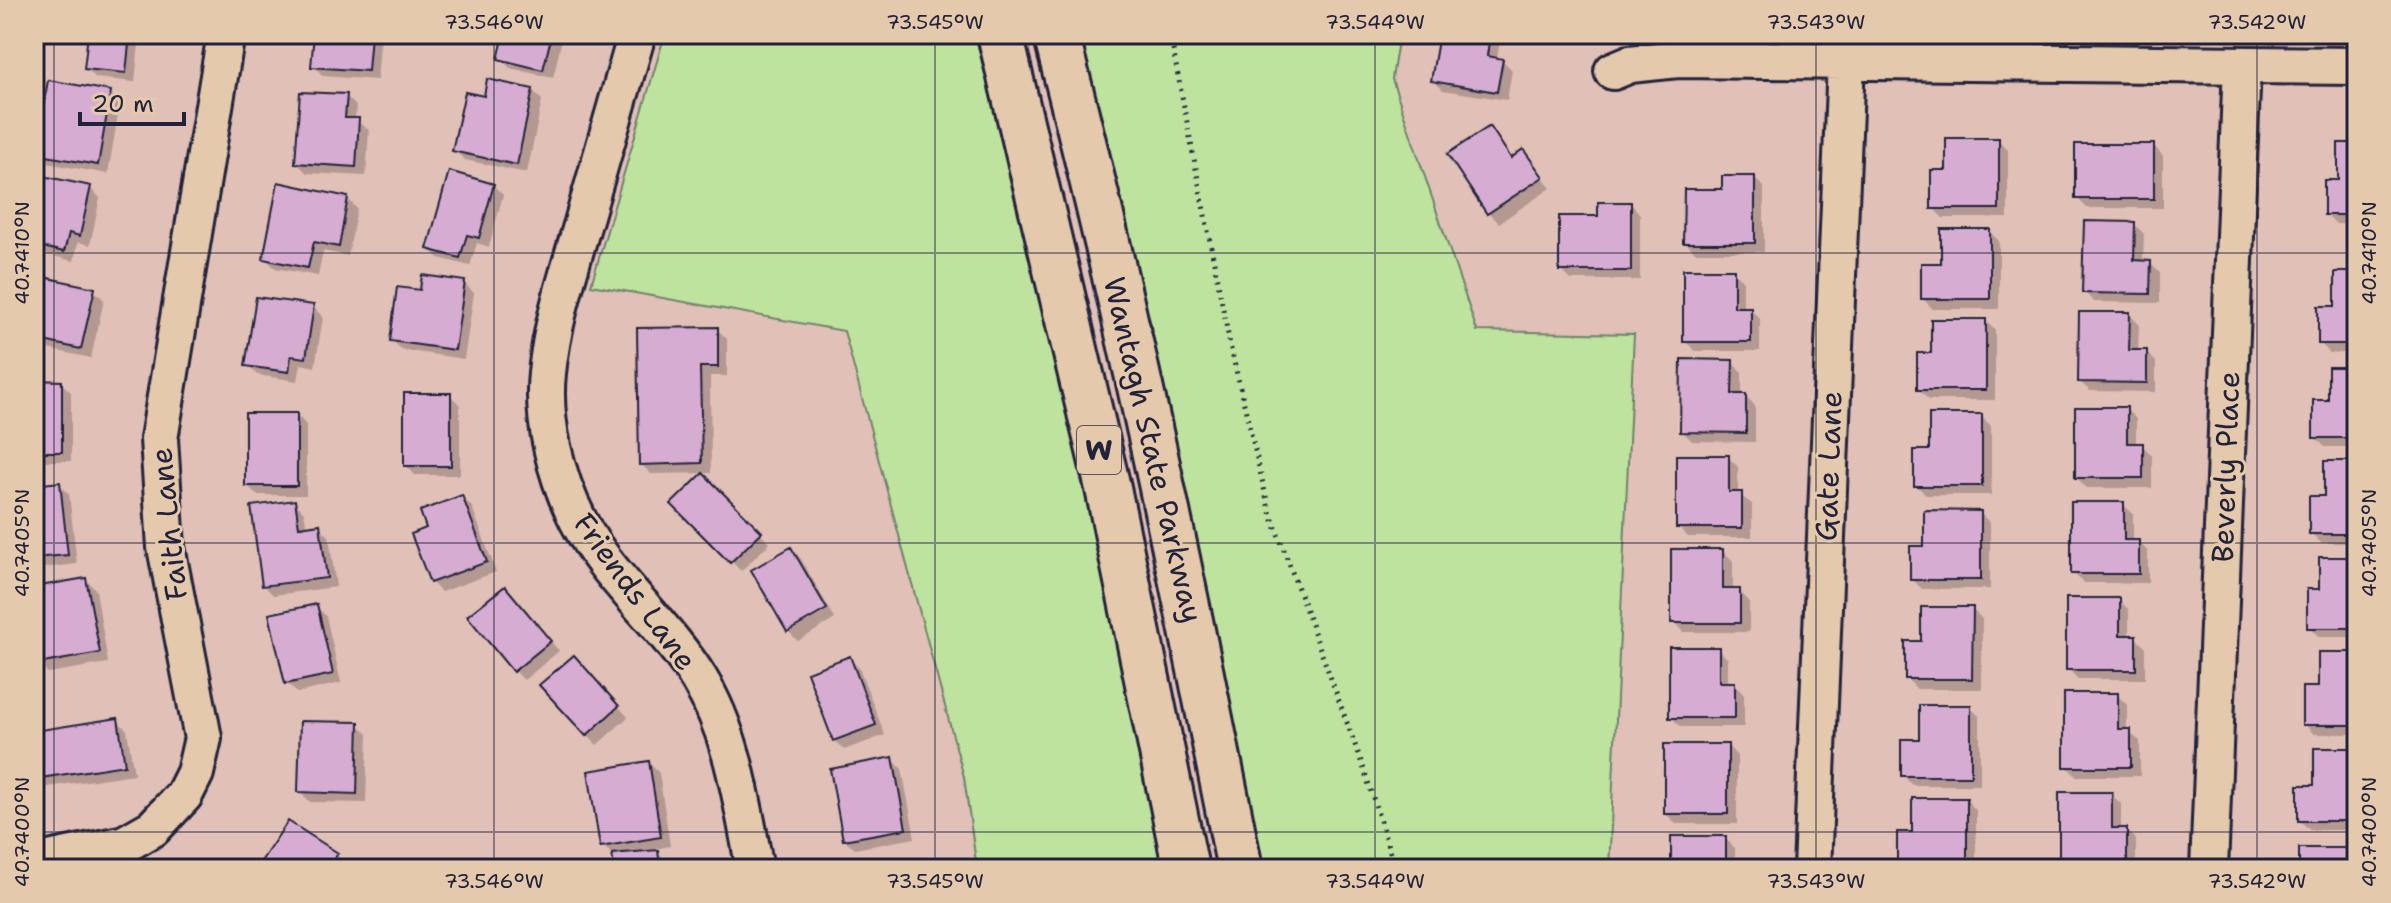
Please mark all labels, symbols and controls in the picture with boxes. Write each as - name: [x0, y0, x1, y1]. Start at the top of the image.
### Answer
- text: 73.546°W: [444, 9, 544, 35]
- text: 73.545°W: [886, 9, 984, 35]
- text: 73.544°W: [1325, 9, 1425, 35]
- text: 73.543°W: [1766, 9, 1866, 35]
- text: 73.542°W: [2207, 9, 2307, 35]
- scale bar: [80, 76, 184, 126]
- text: 20 m: [92, 88, 154, 120]
- text: 40.7410°N: [9, 201, 35, 305]
- text: 40.7410°N: [2356, 201, 2382, 305]
- street label: Wantagh State Parkway: [1094, 273, 1213, 627]
- street label: Beverly Place: [2202, 371, 2249, 563]
- street label: Gate Lane: [1805, 390, 1852, 542]
- road number: W: [1077, 426, 1121, 474]
- street label: Faith Lane: [140, 445, 197, 603]
- text: 40.7405°N: [9, 489, 35, 597]
- text: 40.7405°N: [2356, 489, 2382, 597]
- street label: Friends Lane: [564, 505, 707, 679]
- text: 40.7400°N: [9, 777, 35, 887]
- text: 40.7400°N: [2356, 777, 2382, 887]
- text: 73.546°W: [444, 868, 544, 894]
- text: 73.545°W: [886, 868, 984, 894]
- text: 73.544°W: [1325, 868, 1425, 894]
- text: 73.543°W: [1766, 868, 1866, 894]
- text: 73.542°W: [2207, 868, 2307, 894]

